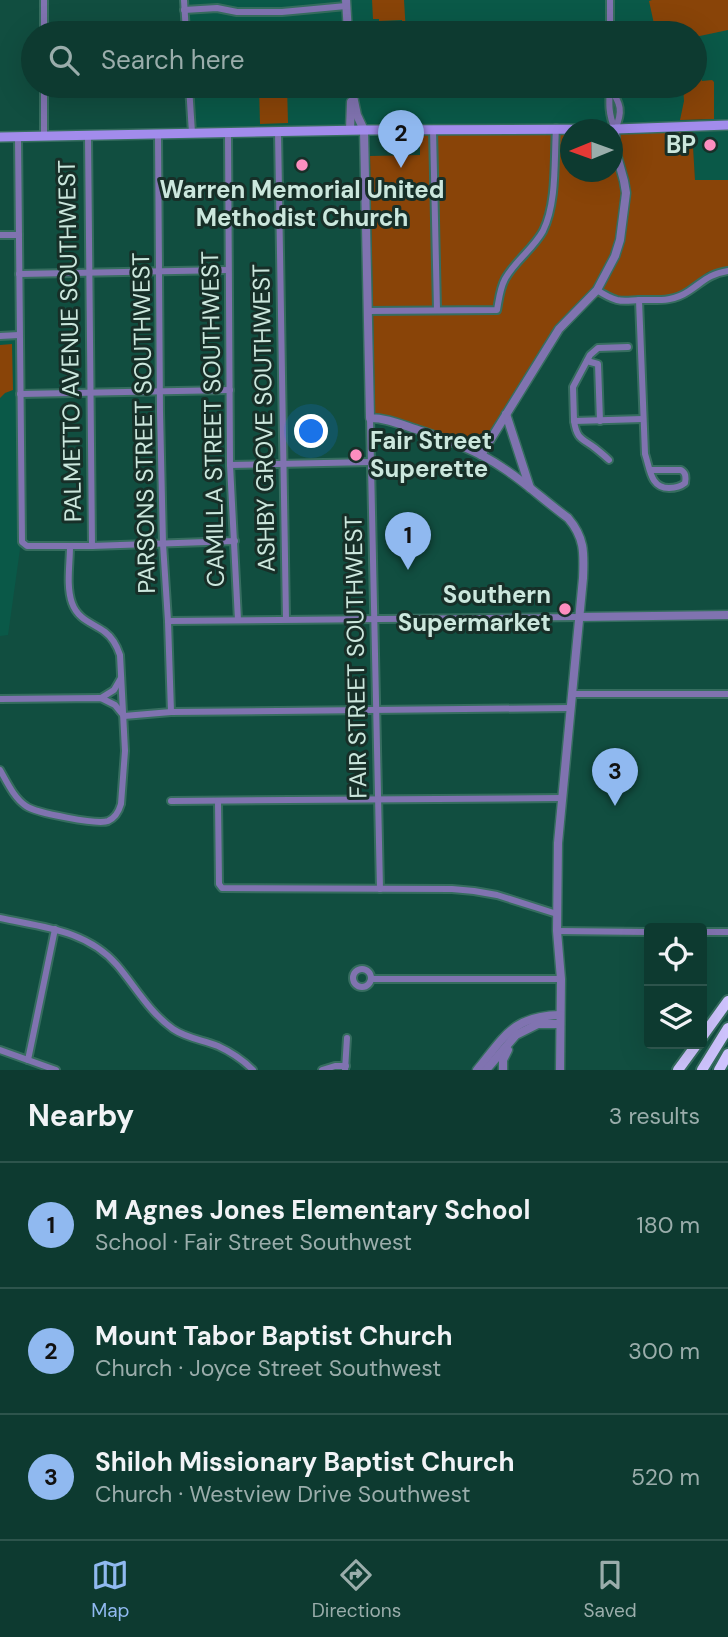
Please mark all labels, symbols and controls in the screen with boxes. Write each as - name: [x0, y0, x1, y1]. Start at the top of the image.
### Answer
- search box: [21, 21, 707, 98]
- icon: search: [45, 41, 83, 79]
- text: Search here: [101, 43, 244, 77]
- pin: 2: [378, 110, 424, 168]
- north arrow: [560, 119, 623, 182]
- place label: BP: [666, 129, 696, 160]
- marker: BP: [702, 137, 718, 153]
- marker: Warren Memorial United Methodist Church: [294, 157, 310, 173]
- street label: PALMETTO AVENUE SOUTHWEST: [51, 160, 88, 522]
- place label: Warren Memorial United Methodist Church: [160, 174, 444, 233]
- street label: CAMILLA STREET SOUTHWEST: [194, 251, 231, 587]
- street label: PARSONS STREET SOUTHWEST: [125, 252, 162, 594]
- street label: ASHBY GROVE SOUTHWEST: [245, 264, 282, 572]
- your location: [294, 414, 328, 448]
- place label: Fair Street Superette: [370, 425, 492, 484]
- marker: Fair Street Superette: [348, 447, 364, 463]
- pin: 1: [385, 512, 431, 570]
- street label: FAIR STREET SOUTHWEST: [338, 515, 373, 799]
- place label: Southern Supermarket: [398, 579, 551, 638]
- marker: Southern Supermarket: [557, 601, 573, 617]
- pin: 3: [592, 748, 638, 806]
- map controls: [644, 923, 707, 1049]
- button: locate: [644, 923, 707, 986]
- button: layers: [644, 986, 707, 1049]
- text: Nearby: [28, 1096, 134, 1135]
- text: 3 results: [609, 1101, 700, 1131]
- text: M Agnes Jones Elementary School: [95, 1193, 530, 1227]
- text: 1: [47, 1210, 55, 1240]
- text: 180 m: [636, 1210, 700, 1240]
- text: School · Fair Street Southwest: [95, 1227, 412, 1257]
- text: Mount Tabor Baptist Church: [95, 1319, 453, 1353]
- text: 2: [44, 1336, 58, 1366]
- text: 300 m: [628, 1336, 700, 1366]
- text: Church · Joyce Street Southwest: [95, 1353, 441, 1383]
- text: Shiloh Missionary Baptist Church: [95, 1445, 515, 1479]
- text: 3: [44, 1462, 58, 1492]
- text: 520 m: [631, 1462, 700, 1492]
- text: Church · Westview Drive Southwest: [95, 1479, 470, 1509]
- tab: Map: [91, 1556, 129, 1623]
- tab: Directions: [312, 1556, 401, 1623]
- tab: Saved: [584, 1556, 637, 1623]

